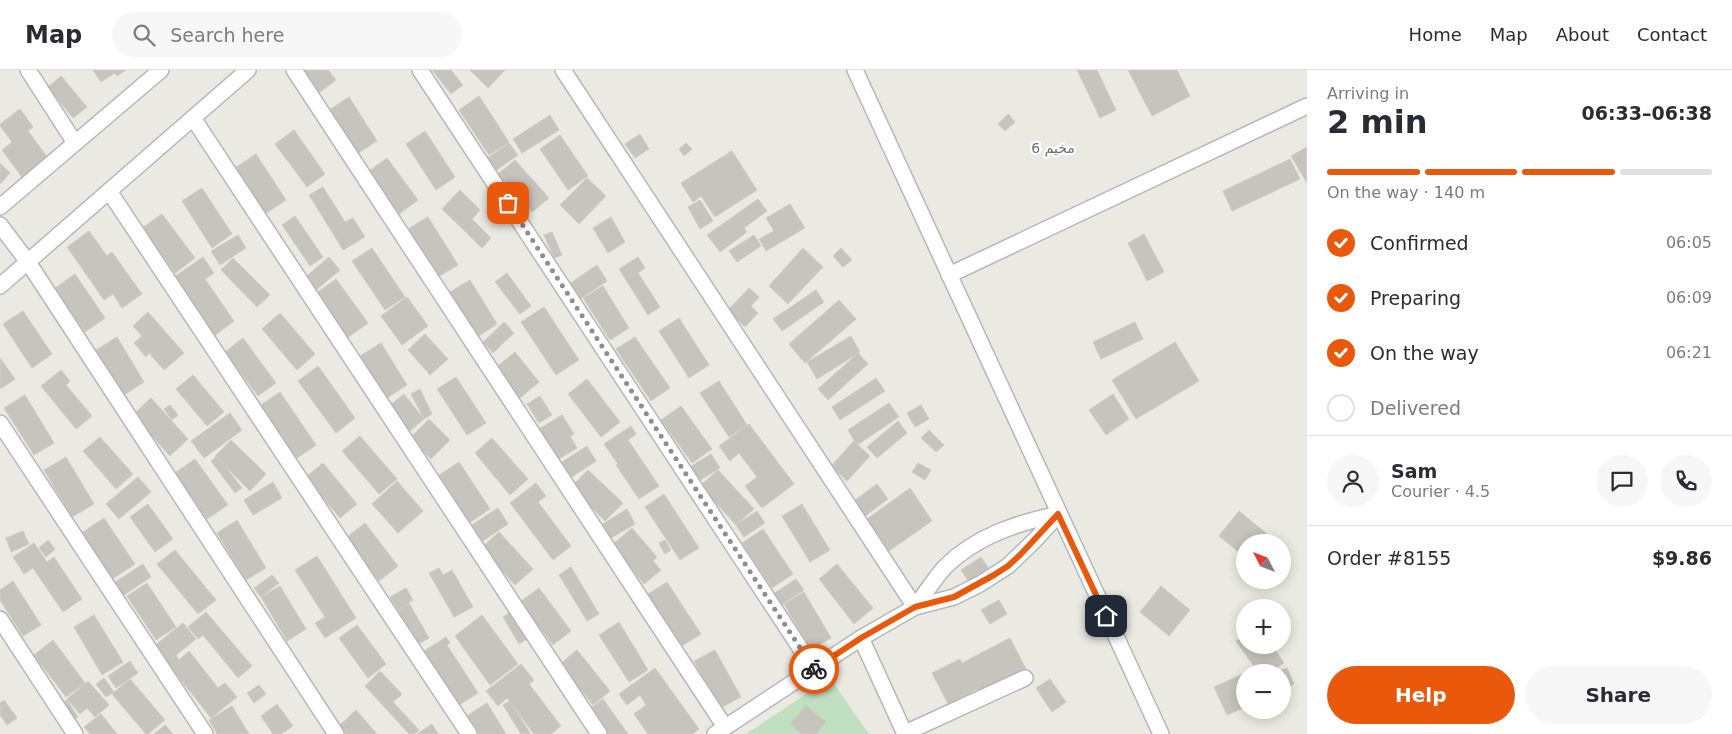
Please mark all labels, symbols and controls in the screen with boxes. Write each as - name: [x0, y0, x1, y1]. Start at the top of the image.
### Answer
- search box: [112, 12, 462, 57]
- text: Map: [25, 21, 82, 49]
- icon: search: [130, 21, 158, 49]
- text: Search here: [170, 24, 284, 46]
- text: Home: [1409, 24, 1462, 45]
- text: Map: [1490, 24, 1528, 45]
- text: About: [1556, 24, 1609, 45]
- text: Contact: [1637, 24, 1707, 45]
- text: Arriving in: [1327, 84, 1409, 103]
- text: 06:33–06:38: [1582, 102, 1712, 124]
- text: 2 min: [1327, 103, 1428, 141]
- district label: مخيم 6: [1031, 140, 1075, 157]
- pin: [487, 182, 529, 224]
- text: On the way · 140 m: [1327, 183, 1485, 202]
- icon: bag: [494, 189, 522, 217]
- icon: check: [1327, 229, 1355, 257]
- text: Confirmed: [1370, 232, 1469, 254]
- text: 06:05: [1666, 233, 1712, 252]
- icon: check: [1327, 284, 1355, 312]
- text: Preparing: [1370, 287, 1461, 309]
- text: 06:09: [1666, 288, 1712, 307]
- icon: check: [1327, 339, 1355, 367]
- text: On the way: [1370, 342, 1479, 364]
- text: 06:21: [1666, 343, 1712, 362]
- text: Delivered: [1370, 397, 1461, 419]
- button: person: [1327, 455, 1379, 507]
- button: chat: [1596, 455, 1648, 507]
- button: phone: [1660, 455, 1712, 507]
- text: Sam: [1391, 460, 1437, 482]
- text: Courier · 4.5: [1391, 482, 1490, 501]
- north arrow: [1236, 534, 1291, 589]
- map controls: [1236, 534, 1291, 719]
- text: Order #8155: [1327, 547, 1451, 569]
- text: $9.86: [1652, 547, 1712, 569]
- pin: [1085, 595, 1127, 637]
- button: +: [1236, 599, 1291, 654]
- icon: home: [1092, 602, 1120, 630]
- courier: [789, 644, 839, 694]
- icon: bike: [800, 655, 828, 683]
- button: −: [1236, 664, 1291, 719]
- button: Help: [1327, 666, 1515, 724]
- button: Share: [1525, 666, 1712, 724]

